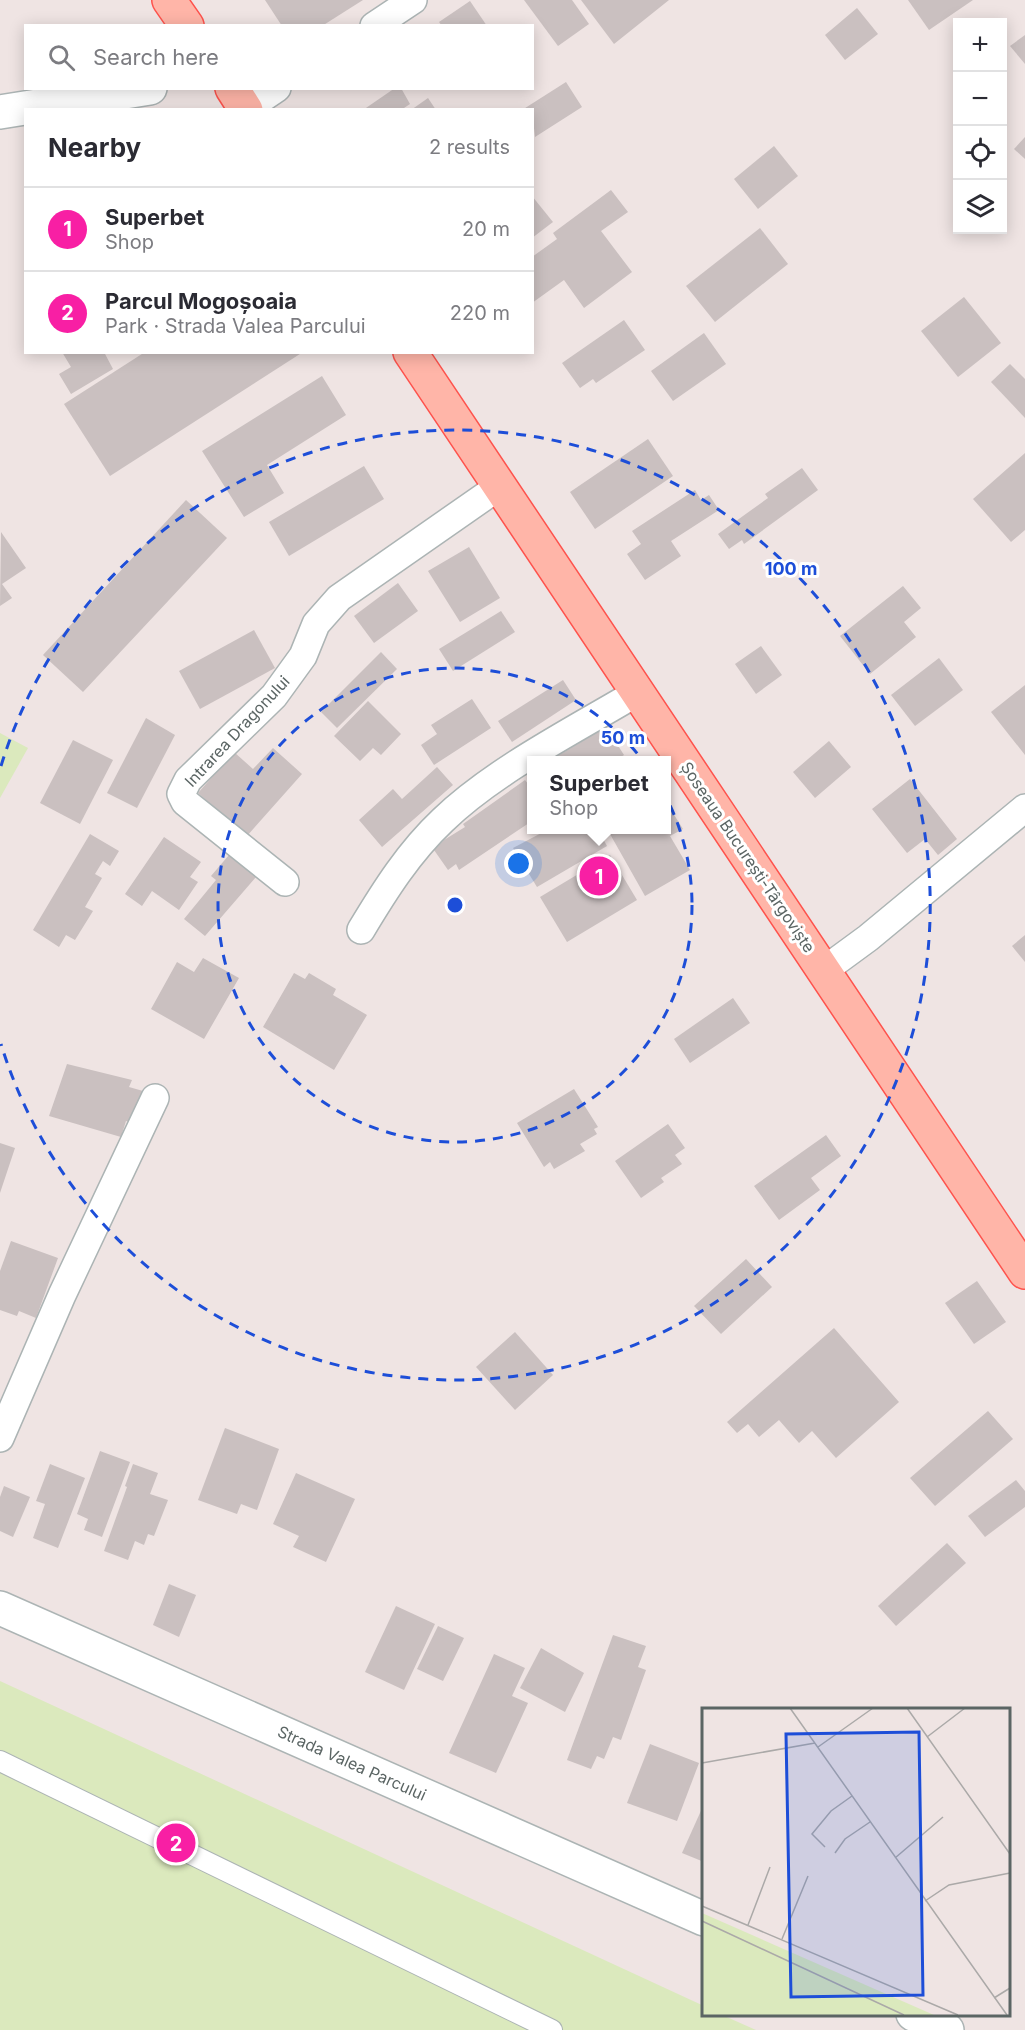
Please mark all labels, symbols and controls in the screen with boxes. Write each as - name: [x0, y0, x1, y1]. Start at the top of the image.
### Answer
- map controls: [953, 18, 1007, 234]
- button: +: [953, 18, 1007, 72]
- search box: [24, 24, 534, 90]
- icon: search: [45, 41, 78, 74]
- text: Search here: [93, 44, 219, 70]
- button: −: [953, 72, 1007, 126]
- button: locate: [953, 126, 1007, 180]
- text: Nearby: [48, 132, 141, 163]
- text: 2 results: [429, 135, 510, 159]
- button: layers: [953, 180, 1007, 234]
- text: Superbet: [105, 204, 204, 230]
- text: 1: [63, 217, 72, 241]
- text: 20 m: [462, 217, 510, 241]
- text: Shop: [105, 230, 154, 254]
- text: Parcul Mogoșoaia: [105, 288, 297, 314]
- text: 2: [61, 301, 74, 325]
- text: 220 m: [450, 301, 510, 325]
- text: Park · Strada Valea Parcului: [105, 314, 366, 338]
- text: 100 m: [765, 558, 817, 579]
- street label: Intrarea Dragonului: [180, 671, 294, 791]
- text: 50 m: [601, 727, 645, 748]
- popup: [527, 756, 671, 834]
- street label: Șoseaua București-Târgoviște: [677, 758, 819, 956]
- text: Superbet: [549, 770, 649, 796]
- text: Shop: [549, 796, 598, 820]
- your location: [504, 849, 533, 878]
- pin: 1: [580, 854, 618, 898]
- centre of rings: [445, 895, 465, 915]
- inset map: [702, 1708, 1010, 2015]
- street label: Strada Valea Parcului: [275, 1721, 429, 1805]
- pin: 2: [156, 1820, 195, 1866]

